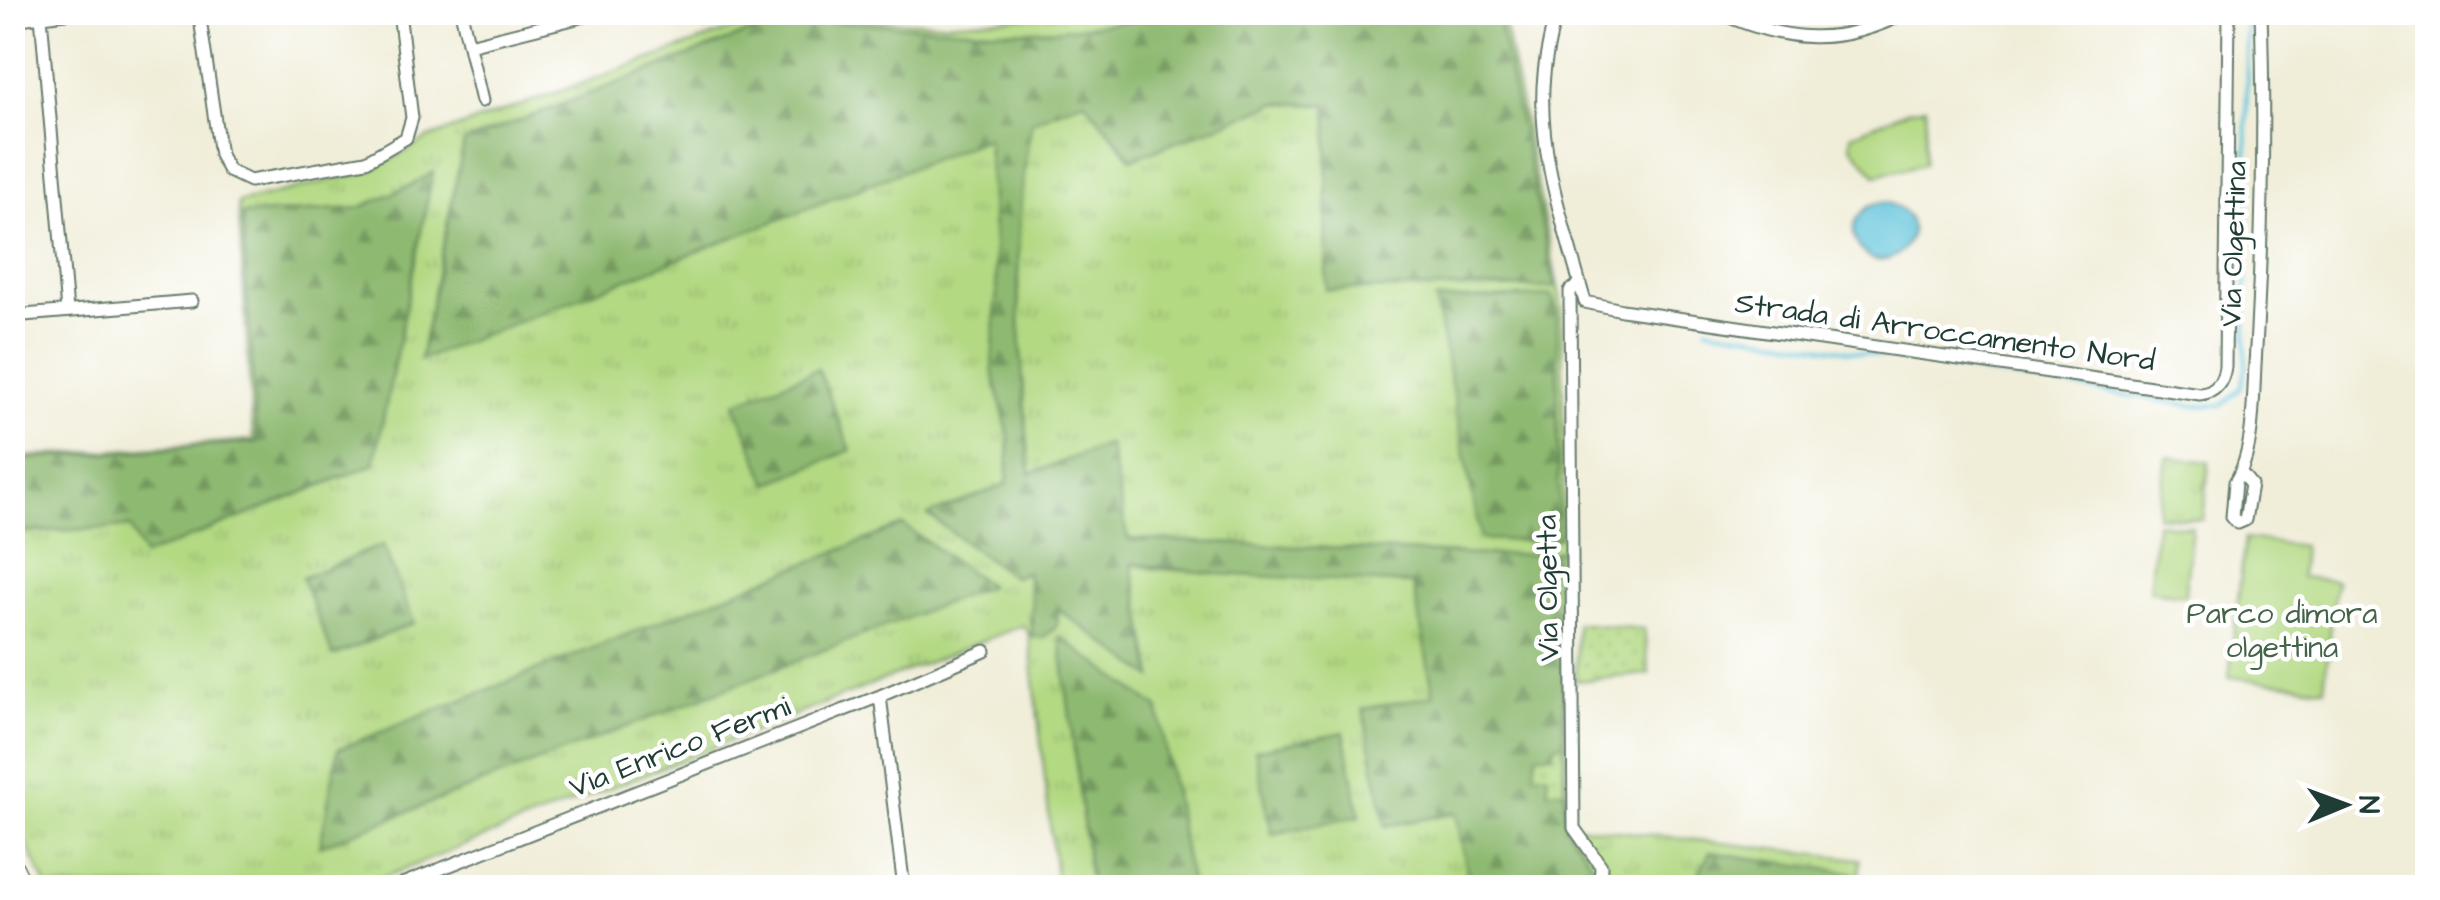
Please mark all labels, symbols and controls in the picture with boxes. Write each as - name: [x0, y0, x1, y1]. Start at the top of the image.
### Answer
- street label: Via Olgettina: [2210, 160, 2259, 328]
- street label: Strada di Arroccamento Nord: [1732, 282, 2158, 382]
- street label: Via Olgetta: [1526, 514, 1571, 662]
- park label: Parco dimora olgettina: [2187, 593, 2377, 670]
- street label: Via Enrico Fermi: [563, 685, 797, 808]
- north arrow: [2295, 755, 2395, 855]
- text: N: [2349, 795, 2388, 814]

